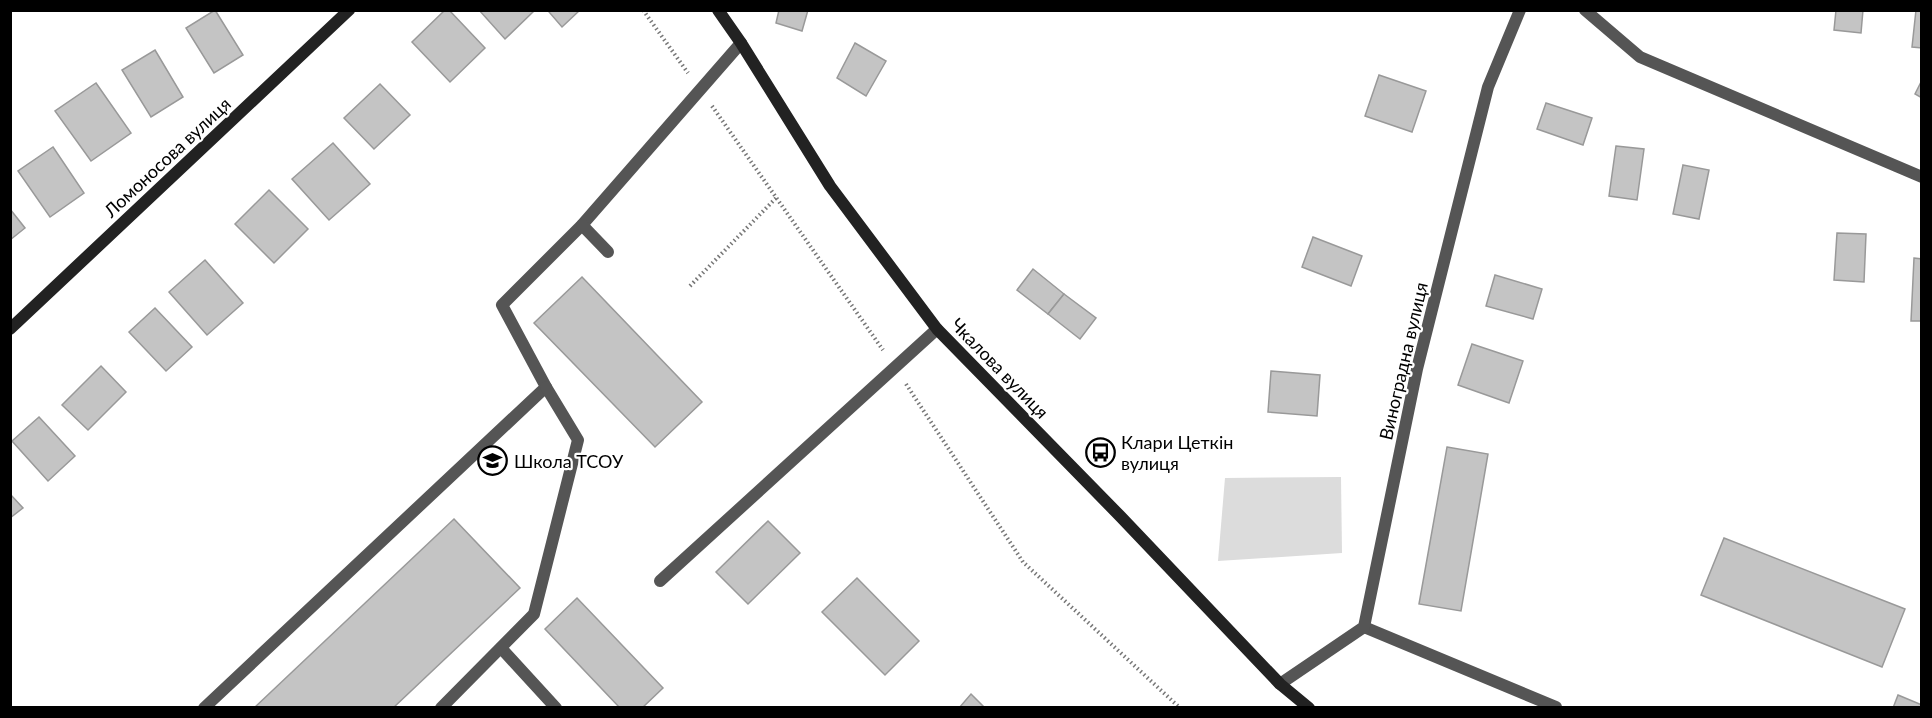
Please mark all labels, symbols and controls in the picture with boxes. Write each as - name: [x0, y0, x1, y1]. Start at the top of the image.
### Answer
- street label: Ломоносова вулиця: [98, 93, 235, 222]
- street label: Виноградна вулиця: [1374, 280, 1432, 442]
- street label: Чкалова вулиця: [947, 313, 1053, 423]
- place label: Клари Цеткін вулиця: [1121, 431, 1233, 474]
- bus stop icon: Клари Цеткін вулиця: [1084, 436, 1116, 468]
- school or university icon: Школа ТСОУ: [477, 445, 509, 477]
- place label: Школа ТСОУ: [514, 450, 624, 472]

